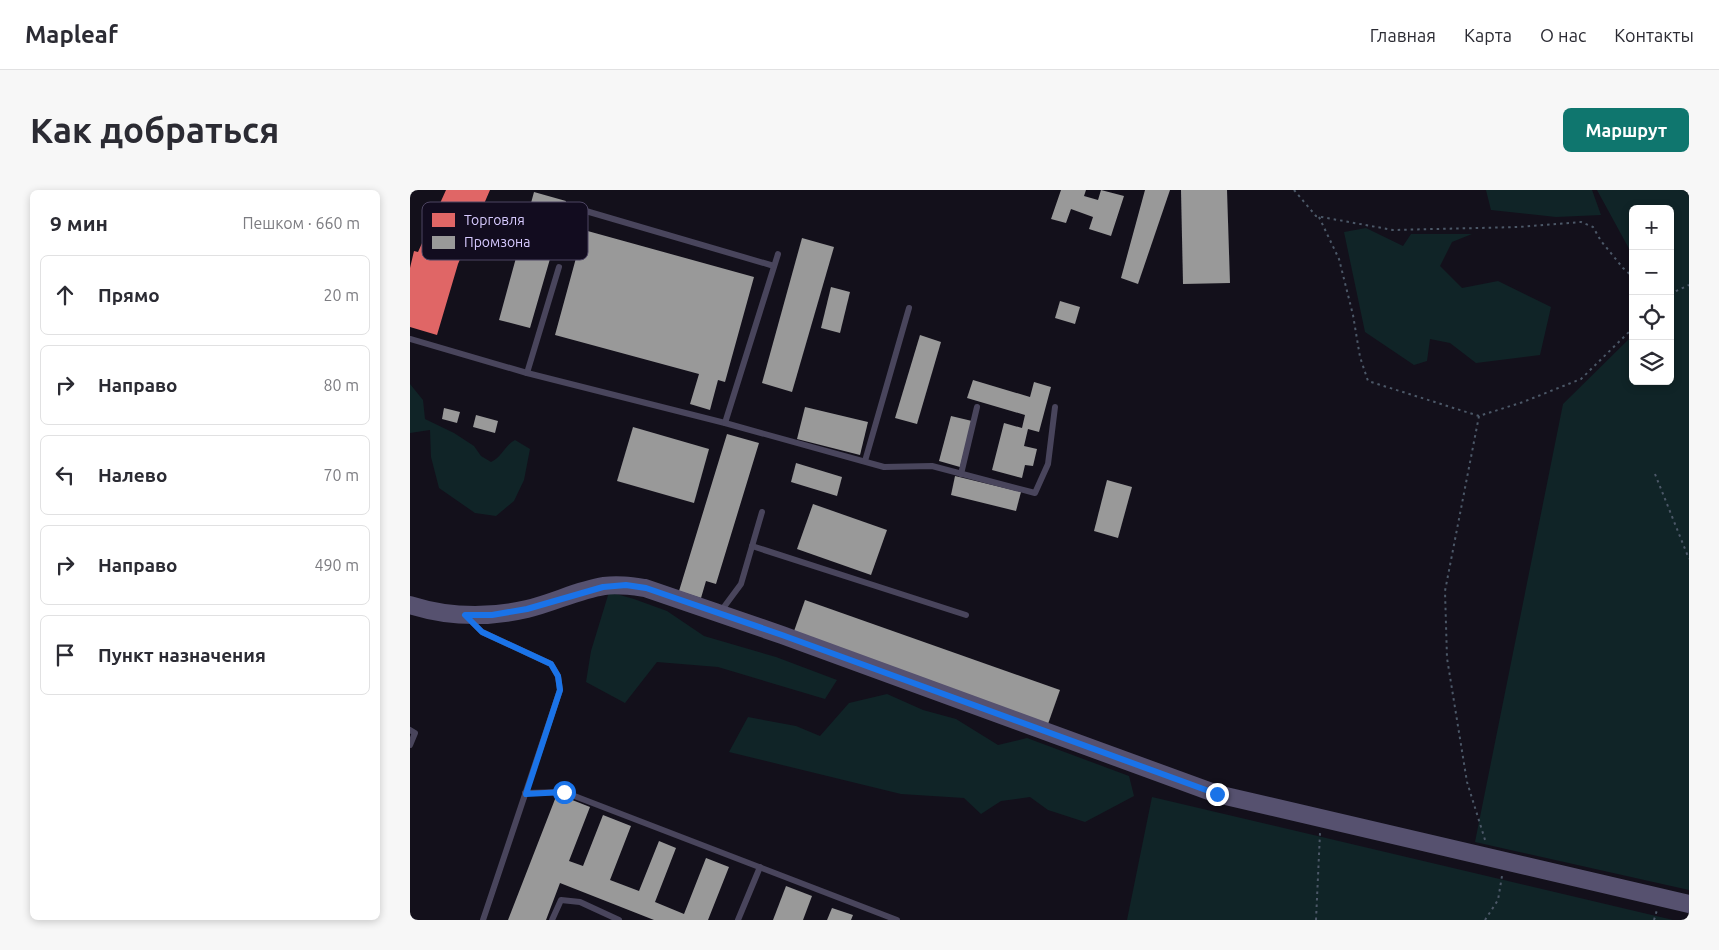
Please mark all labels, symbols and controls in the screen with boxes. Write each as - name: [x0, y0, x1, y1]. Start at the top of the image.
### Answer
- text: Mapleaf: [25, 21, 118, 48]
- text: Главная: [1370, 25, 1436, 45]
- text: Карта: [1464, 25, 1512, 45]
- text: О нас: [1540, 25, 1586, 45]
- text: Контакты: [1614, 25, 1694, 45]
- button: Маршрут: [1563, 108, 1689, 152]
- text: Как добраться: [30, 110, 279, 150]
- legend: [422, 202, 588, 260]
- map controls: [1629, 205, 1674, 385]
- button: +: [1629, 205, 1674, 250]
- text: 9 мин: [50, 211, 108, 235]
- text: Торговля: [464, 212, 525, 228]
- text: Пешком · 660 m: [242, 214, 360, 232]
- text: Промзона: [464, 234, 531, 250]
- button: −: [1629, 250, 1674, 295]
- icon: ahead: [51, 281, 79, 309]
- text: Прямо: [98, 284, 160, 306]
- text: 20 m: [323, 286, 359, 304]
- button: locate: [1629, 295, 1674, 340]
- button: layers: [1629, 340, 1674, 385]
- icon: right: [51, 371, 79, 399]
- text: Направо: [98, 374, 178, 396]
- text: 80 m: [323, 376, 359, 394]
- icon: left: [51, 461, 79, 489]
- text: Налево: [98, 464, 167, 486]
- text: 70 m: [323, 466, 359, 484]
- icon: right: [51, 551, 79, 579]
- text: Направо: [98, 554, 178, 576]
- text: 490 m: [314, 556, 359, 574]
- icon: arrive: [51, 641, 79, 669]
- text: Пункт назначения: [98, 644, 266, 666]
- route start: [553, 781, 576, 804]
- route end: [1206, 783, 1229, 806]

